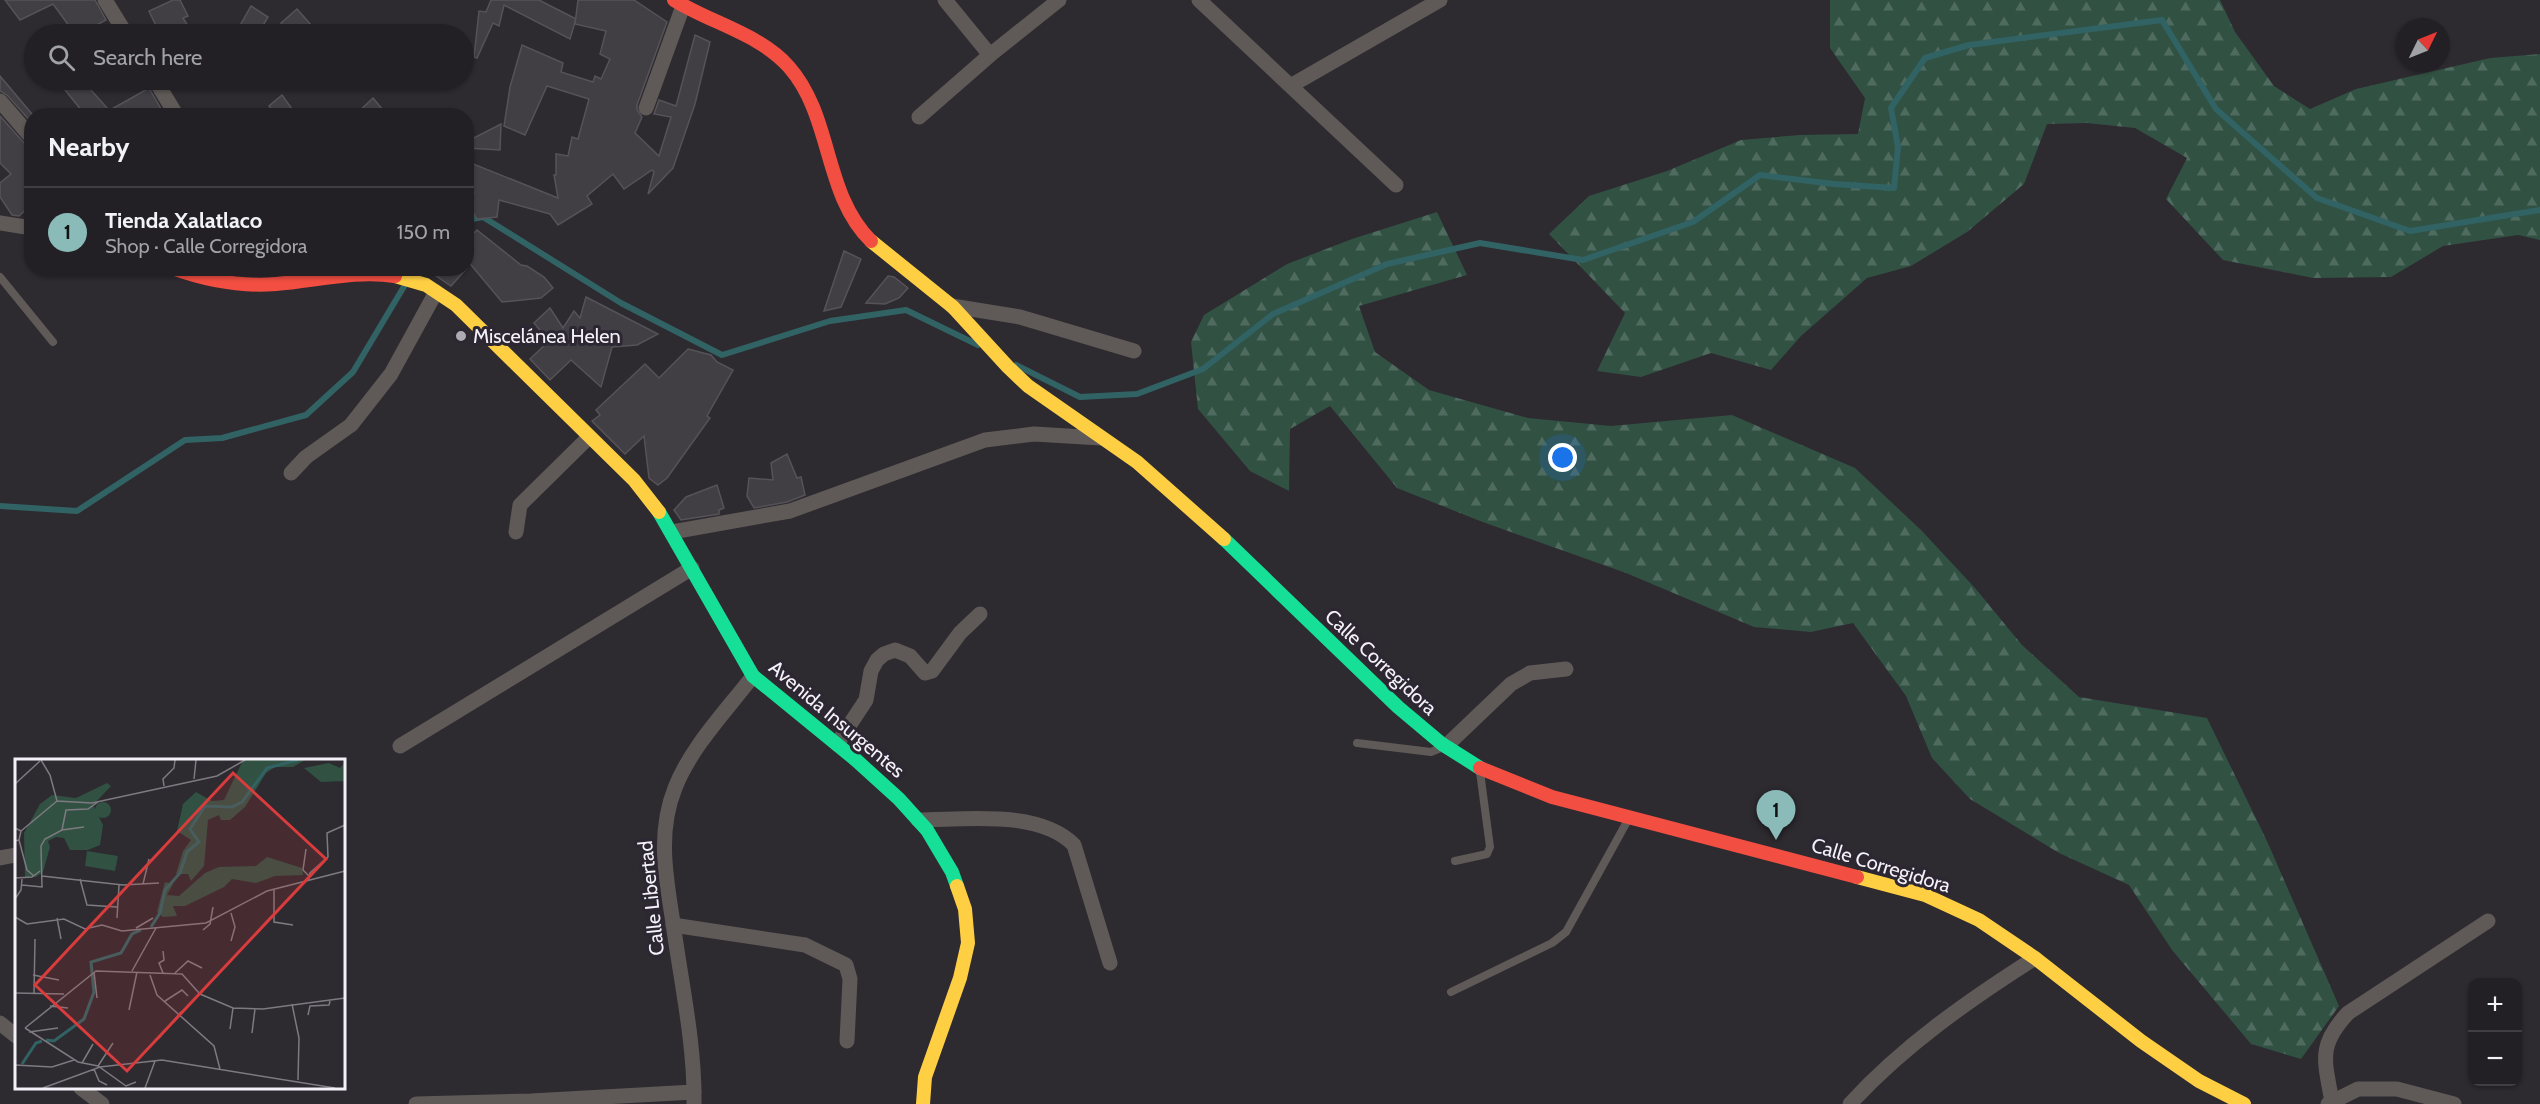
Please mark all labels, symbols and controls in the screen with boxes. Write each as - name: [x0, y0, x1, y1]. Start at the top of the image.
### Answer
- north arrow: [2396, 18, 2450, 72]
- search box: [24, 24, 474, 90]
- icon: search: [45, 41, 78, 74]
- text: Search here: [93, 44, 202, 71]
- text: Nearby: [48, 131, 129, 163]
- text: Tienda Xalatlaco: [105, 207, 262, 234]
- text: 1: [64, 220, 71, 244]
- text: 150 m: [397, 220, 450, 244]
- text: Shop · Calle Corregidora: [105, 234, 307, 258]
- place label: Miscelánea Helen: [473, 324, 621, 348]
- marker: Miscelánea Helen: [454, 329, 468, 343]
- your location: [1548, 443, 1577, 472]
- street label: Calle Corregidora: [1320, 604, 1442, 720]
- street label: Avenida Insurgentes: [764, 655, 910, 783]
- inset map: [15, 759, 345, 1089]
- pin: 1: [1756, 790, 1796, 840]
- street label: Calle Corregidora: [1809, 832, 1954, 898]
- street label: Calle Libertad: [633, 839, 669, 957]
- map controls: [2468, 978, 2522, 1086]
- button: +: [2468, 978, 2522, 1032]
- button: −: [2468, 1032, 2522, 1086]

